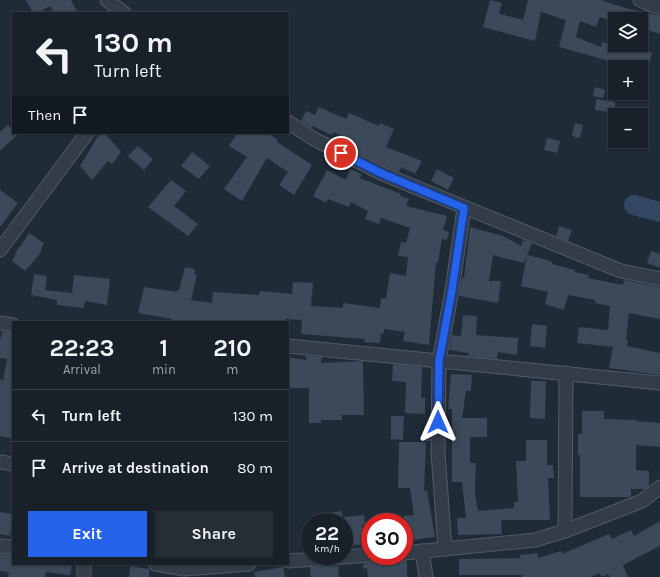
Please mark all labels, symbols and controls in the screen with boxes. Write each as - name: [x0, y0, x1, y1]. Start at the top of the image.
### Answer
- map controls: [608, 12, 648, 148]
- button: layers: [608, 12, 648, 52]
- text: 130 m: [94, 26, 173, 59]
- icon: left: [28, 28, 80, 80]
- text: Turn left: [94, 60, 162, 82]
- button: +: [608, 60, 648, 100]
- icon: arrive: [69, 104, 91, 126]
- text: Then: [28, 106, 61, 124]
- button: −: [608, 108, 648, 148]
- pin: [324, 136, 358, 170]
- icon: arrive: [330, 142, 352, 164]
- text: 22:23: [49, 334, 114, 362]
- text: 1: [160, 334, 168, 362]
- text: 210: [213, 334, 252, 362]
- text: Arrival: [63, 362, 101, 377]
- text: min: [152, 362, 176, 377]
- text: m: [226, 362, 238, 377]
- position arrow: [417, 401, 459, 443]
- icon: left: [28, 405, 50, 427]
- text: Turn left: [62, 407, 121, 425]
- text: 130 m: [233, 407, 273, 425]
- icon: arrive: [28, 457, 50, 479]
- text: Arrive at destination: [62, 459, 209, 477]
- text: 80 m: [237, 459, 273, 477]
- button: Exit: [28, 511, 147, 557]
- button: Share: [155, 511, 273, 557]
- speed limit sign: 30: [361, 513, 413, 565]
- text: 22: [315, 522, 339, 545]
- text: km/h: [314, 543, 340, 555]

